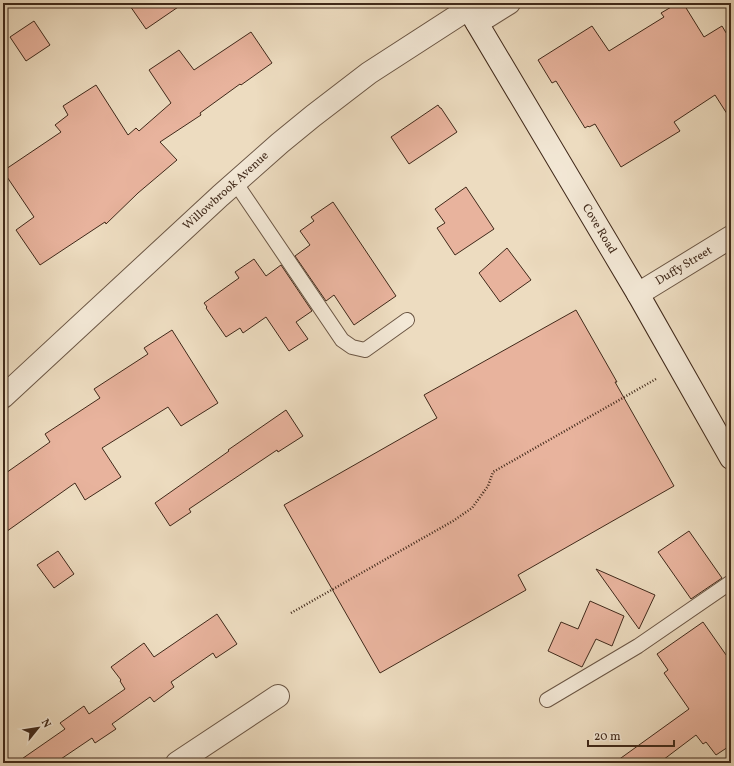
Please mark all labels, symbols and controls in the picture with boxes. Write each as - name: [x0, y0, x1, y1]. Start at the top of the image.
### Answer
- street label: Willowbrook Avenue: [180, 148, 273, 234]
- street label: Cove Road: [578, 201, 620, 257]
- street label: Duffy Street: [653, 243, 715, 289]
- north arrow: [18, 708, 58, 748]
- text: N: [37, 717, 54, 731]
- scale bar: [588, 722, 674, 748]
- text: 20 m: [594, 729, 621, 745]

